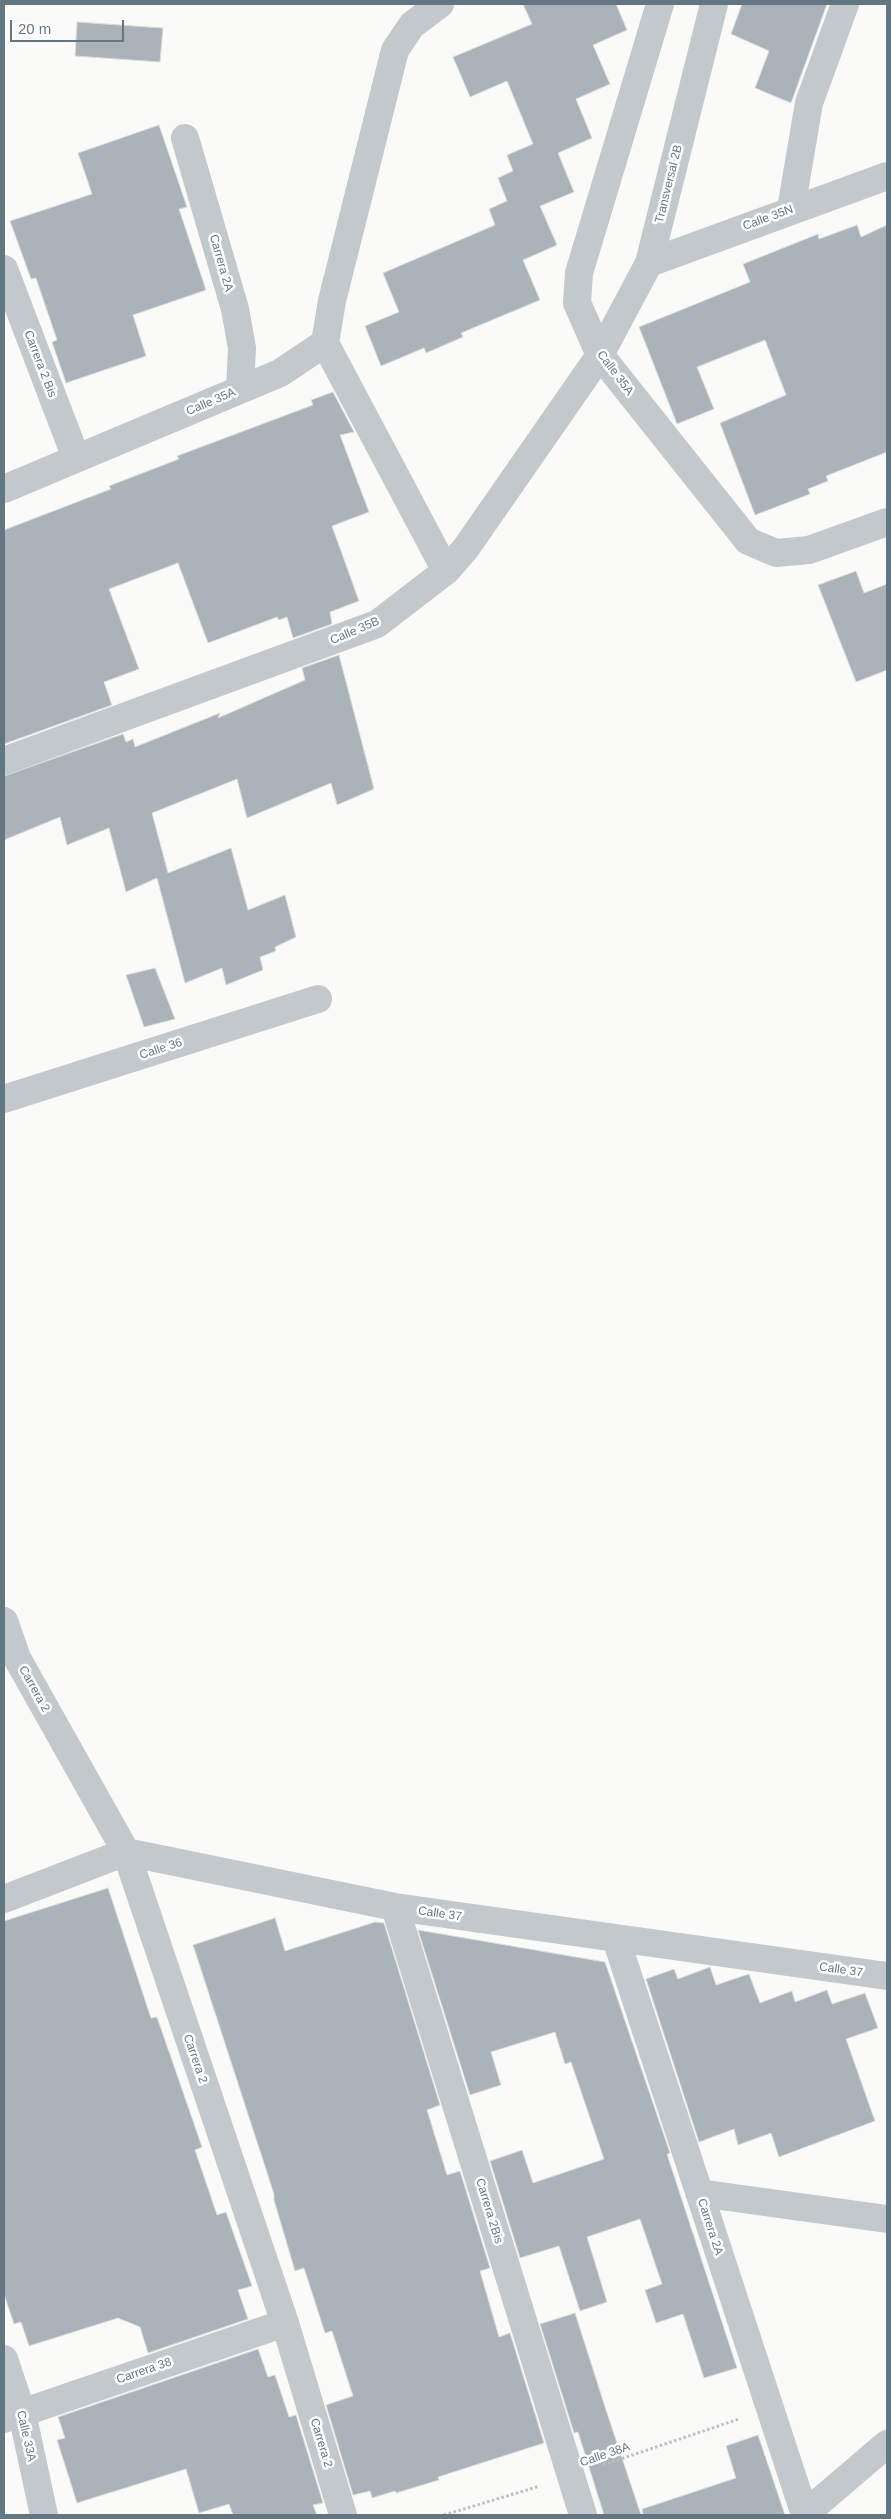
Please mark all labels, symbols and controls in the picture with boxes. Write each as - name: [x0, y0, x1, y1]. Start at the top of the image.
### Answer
- scale bar: [12, 10, 126, 42]
- text: 20 m: [18, 20, 51, 37]
- street label: Transversal 2B: [652, 143, 686, 225]
- street label: Calle 35N: [741, 202, 795, 234]
- street label: Carrera 2A: [206, 233, 236, 293]
- street label: Carrera 2 Bis: [21, 328, 59, 400]
- street label: Calle 35A: [594, 348, 636, 398]
- street label: Calle 35A: [184, 385, 238, 419]
- street label: Calle 35B: [328, 614, 382, 648]
- street label: Calle 36: [138, 1035, 184, 1063]
- street label: Carrera 2: [15, 1663, 53, 1715]
- street label: Calle 37: [417, 1904, 463, 1924]
- street label: Calle 37: [818, 1960, 864, 1980]
- street label: Carrera 2: [180, 2033, 210, 2085]
- street label: Carrera 2Bis: [472, 2177, 506, 2245]
- street label: Carrera 2A: [694, 2197, 726, 2257]
- street label: Carrera 38: [115, 2355, 173, 2387]
- street label: Calle 33A: [13, 2409, 39, 2463]
- street label: Carrera 2: [307, 2417, 335, 2469]
- street label: Calle 38A: [578, 2440, 632, 2470]

